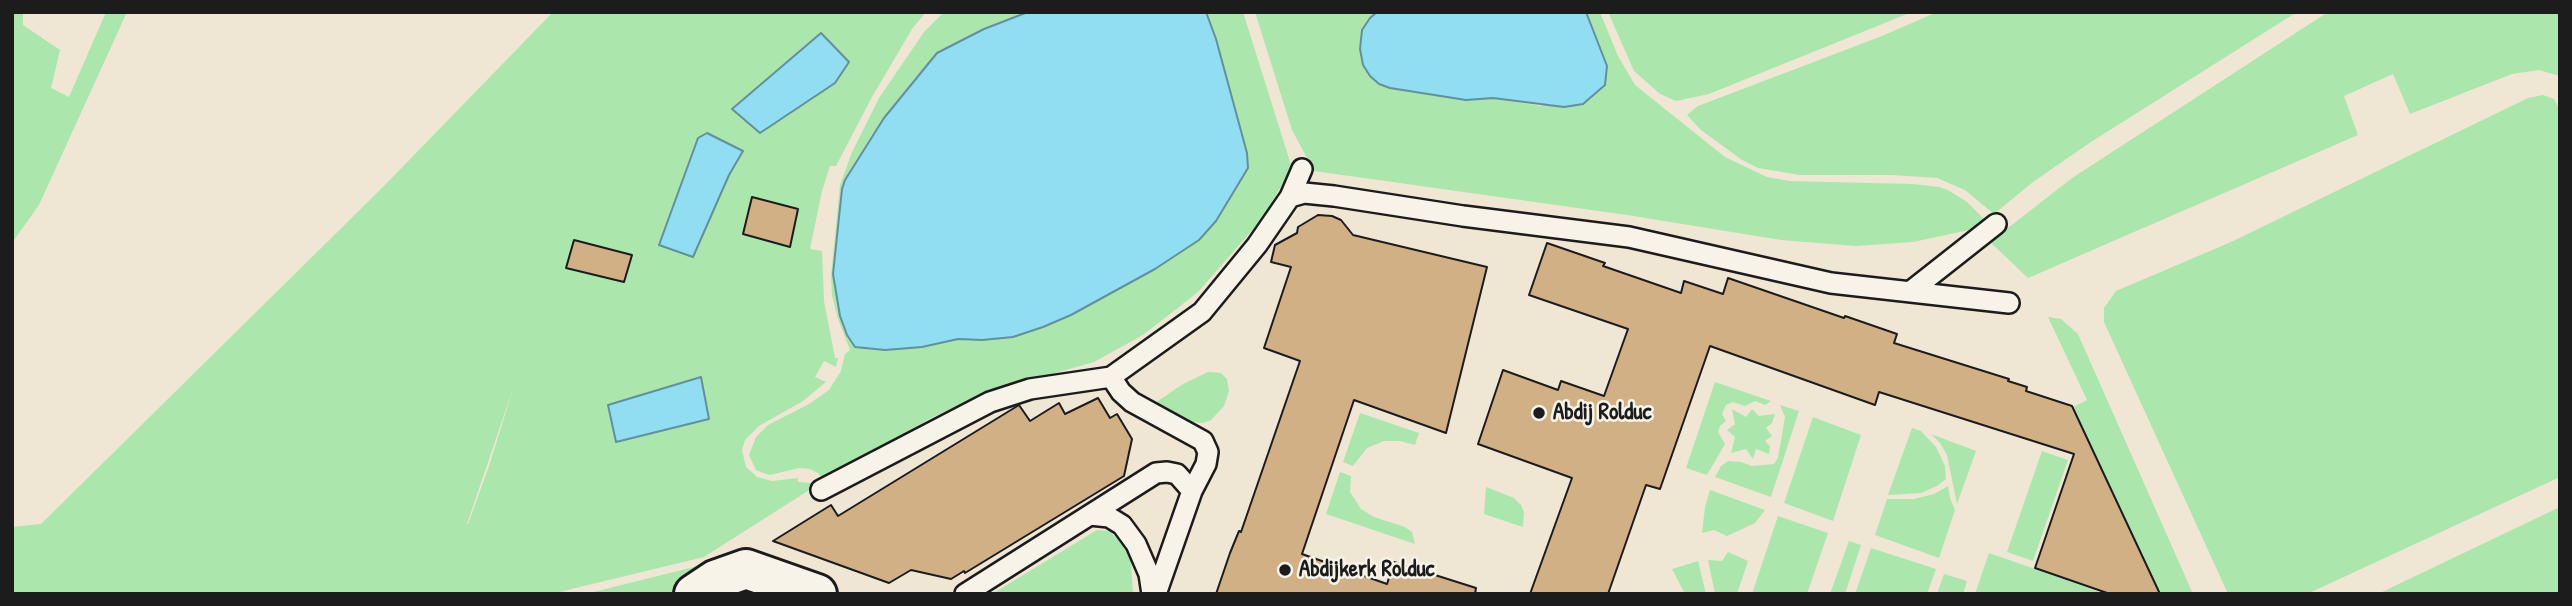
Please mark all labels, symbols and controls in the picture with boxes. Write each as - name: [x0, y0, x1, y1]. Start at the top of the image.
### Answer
- place label: Abdij Rolduc: [1553, 399, 1651, 427]
- marker: Abdij Rolduc: [1531, 405, 1547, 421]
- place label: Abdijkerk Rolduc: [1299, 556, 1435, 584]
- marker: Abdijkerk Rolduc: [1277, 562, 1293, 578]

